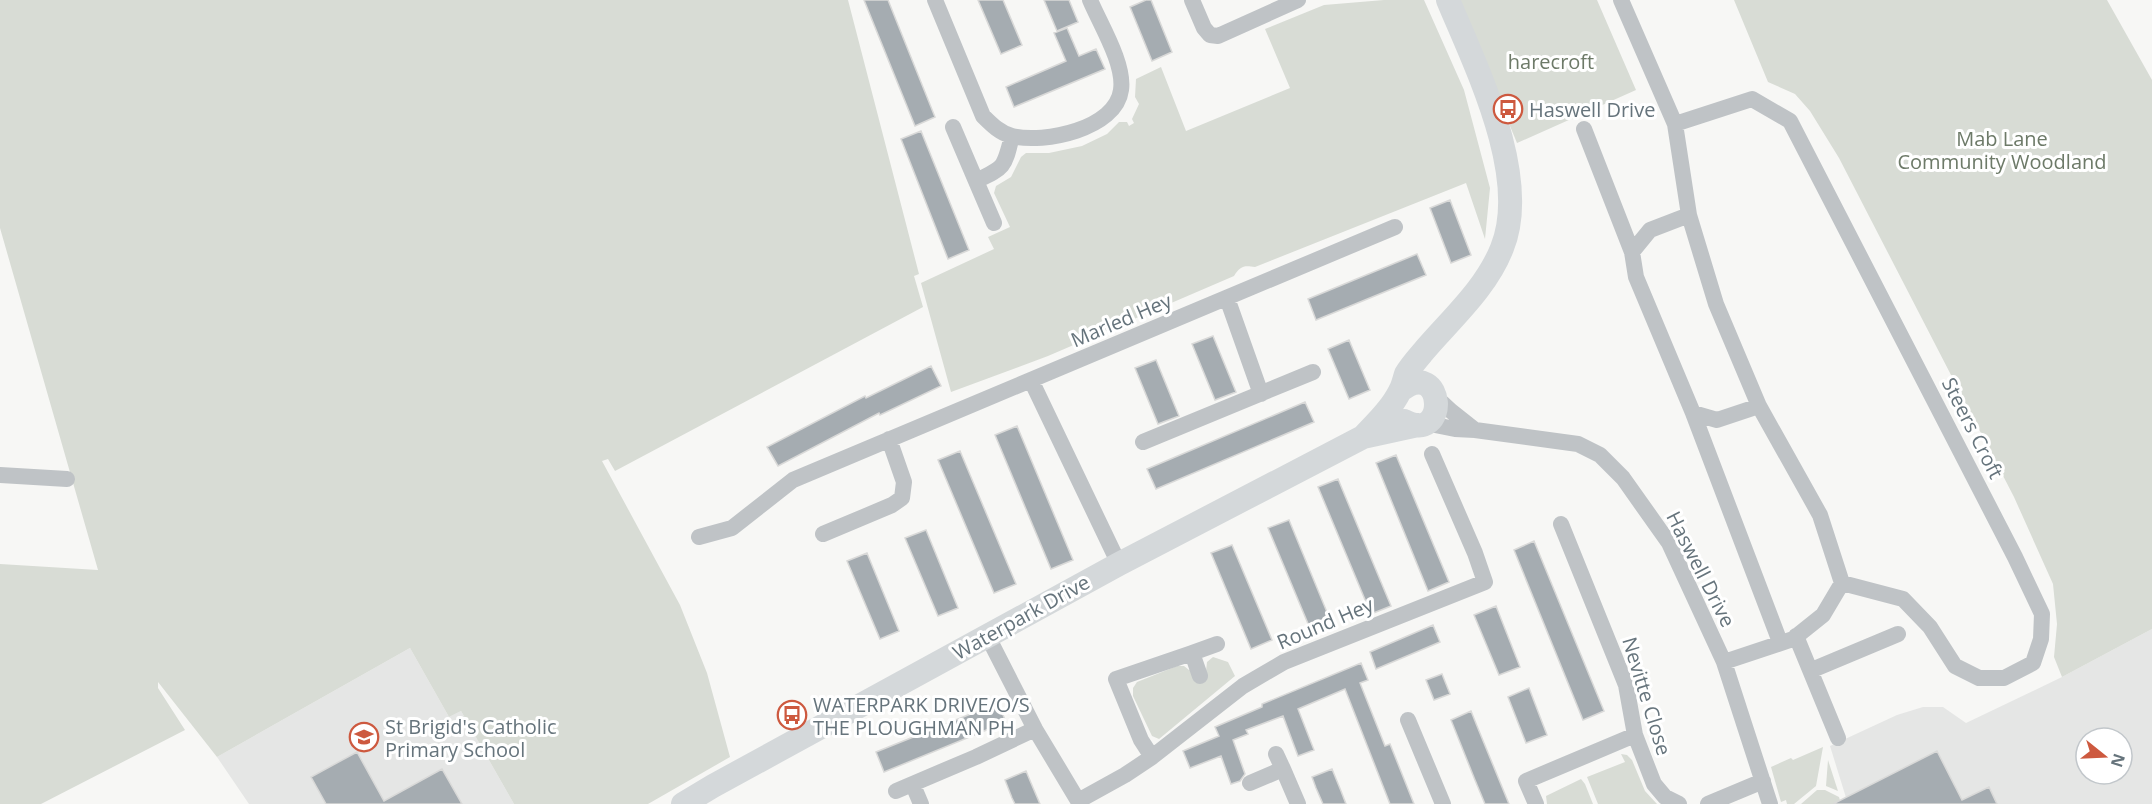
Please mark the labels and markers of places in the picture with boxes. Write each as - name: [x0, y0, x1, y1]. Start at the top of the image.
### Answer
- bus stop icon: Haswell Drive: [1492, 93, 1524, 125]
- place label: Haswell Drive: [1529, 96, 1655, 123]
- place label: WATERPARK DRIVE/O/S THE PLOUGHMAN PH: [813, 691, 1030, 741]
- bus stop icon: WATERPARK DRIVE/O/S THE PLOUGHMAN PH: [776, 699, 808, 731]
- place label: St Brigid's Catholic Primary School: [385, 713, 557, 763]
- school or university icon: St Brigid's Catholic Primary School: [348, 721, 380, 753]

